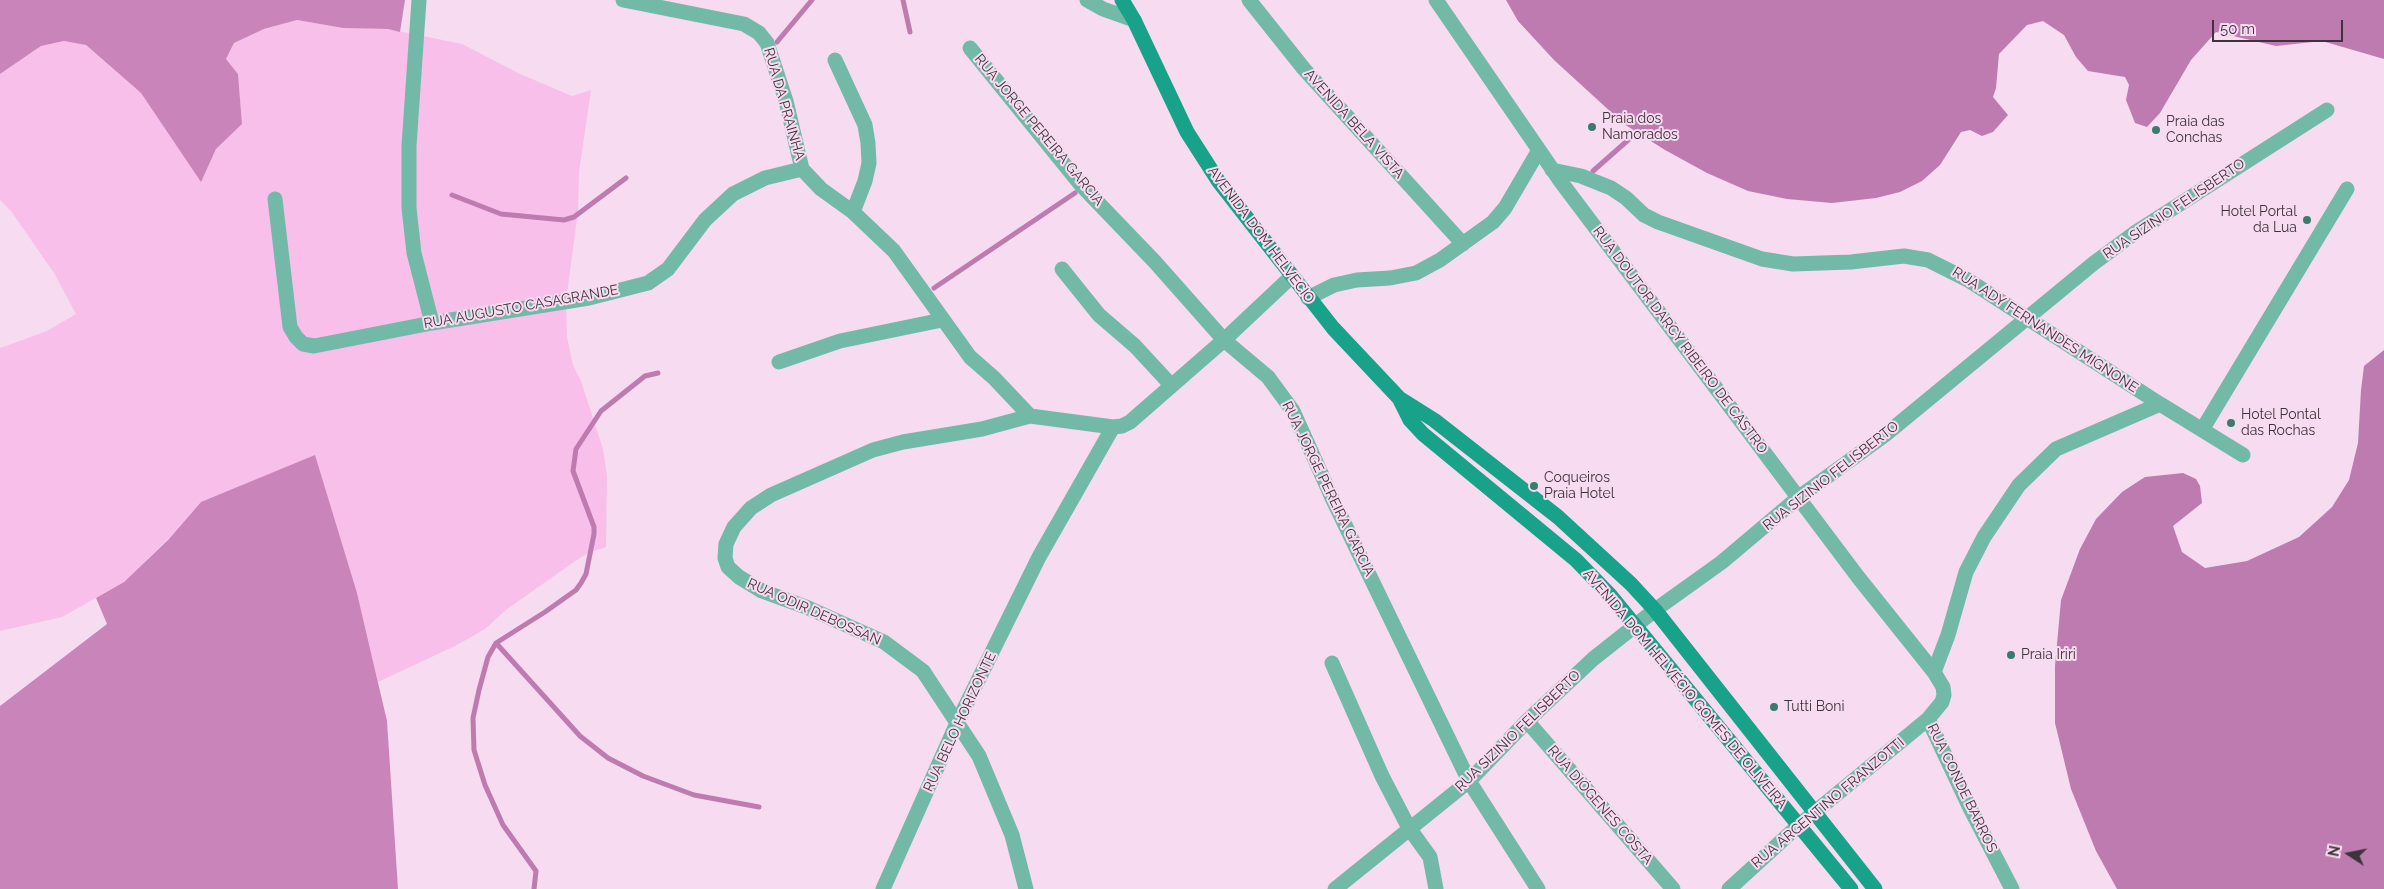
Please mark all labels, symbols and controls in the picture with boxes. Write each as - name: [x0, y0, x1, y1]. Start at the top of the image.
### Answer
- scale bar: [2214, 10, 2345, 42]
- text: 50 m: [2220, 20, 2255, 38]
- street label: RUA DA PRAINHA: [760, 46, 808, 162]
- street label: RUA JORGE PEREIRA GARCIA: [971, 51, 1107, 209]
- street label: AVENIDA BELA VISTA: [1301, 66, 1407, 182]
- place label: Praia dos Namorados: [1602, 111, 1678, 144]
- place label: Praia das Conchas: [2166, 114, 2225, 146]
- marker: Praia dos Namorados: [1586, 121, 1598, 133]
- marker: Praia das Conchas: [2150, 124, 2162, 136]
- street label: RUA SIZINIO FELISBERTO: [2100, 155, 2248, 263]
- street label: AVENIDA DOM HELVECIO: [1204, 163, 1318, 307]
- place label: Hotel Portal da Lua: [2220, 204, 2297, 236]
- marker: Hotel Portal da Lua: [2301, 214, 2313, 226]
- street label: RUA DOUTOR DARCY RIBEIRO DE CASTRO: [1589, 223, 1771, 457]
- street label: RUA ADY FERNANDES MIGNONE: [1949, 264, 2141, 396]
- street label: RUA AUGUSTO CASAGRANDE: [422, 282, 620, 332]
- street label: RUA JORGE PEREIRA GARCIA: [1278, 399, 1378, 579]
- place label: Hotel Pontal das Rochas: [2241, 407, 2321, 440]
- marker: Hotel Pontal das Rochas: [2225, 417, 2237, 429]
- street label: RUA SIZINIO FELISBERTO: [1760, 418, 1902, 534]
- place label: Coqueiros Praia Hotel: [1544, 470, 1615, 502]
- marker: Coqueiros Praia Hotel: [1528, 480, 1540, 492]
- street label: AVENIDA DOM HELVÉCIO GOMES DE OLIVEIRA: [1579, 566, 1791, 812]
- street label: RUA ODIR DEBOSSAN: [745, 575, 883, 649]
- place label: Praia Iriri: [2021, 647, 2076, 663]
- street label: RUA BELO HORIZONTE: [920, 649, 1000, 795]
- marker: Praia Iriri: [2005, 649, 2017, 661]
- street label: RUA SIZINIO FELISBERTO: [1452, 667, 1584, 795]
- place label: Tutti Boni: [1784, 699, 1845, 715]
- marker: Tutti Boni: [1768, 701, 1780, 713]
- street label: RUA CONDE BARROS: [1924, 721, 2000, 855]
- street label: RUA ARGENTINO FRANZOTTI: [1748, 734, 1908, 872]
- street label: RUA DIÓGENES COSTA: [1544, 742, 1656, 868]
- north arrow: [2324, 829, 2374, 879]
- text: N: [2325, 844, 2343, 858]

